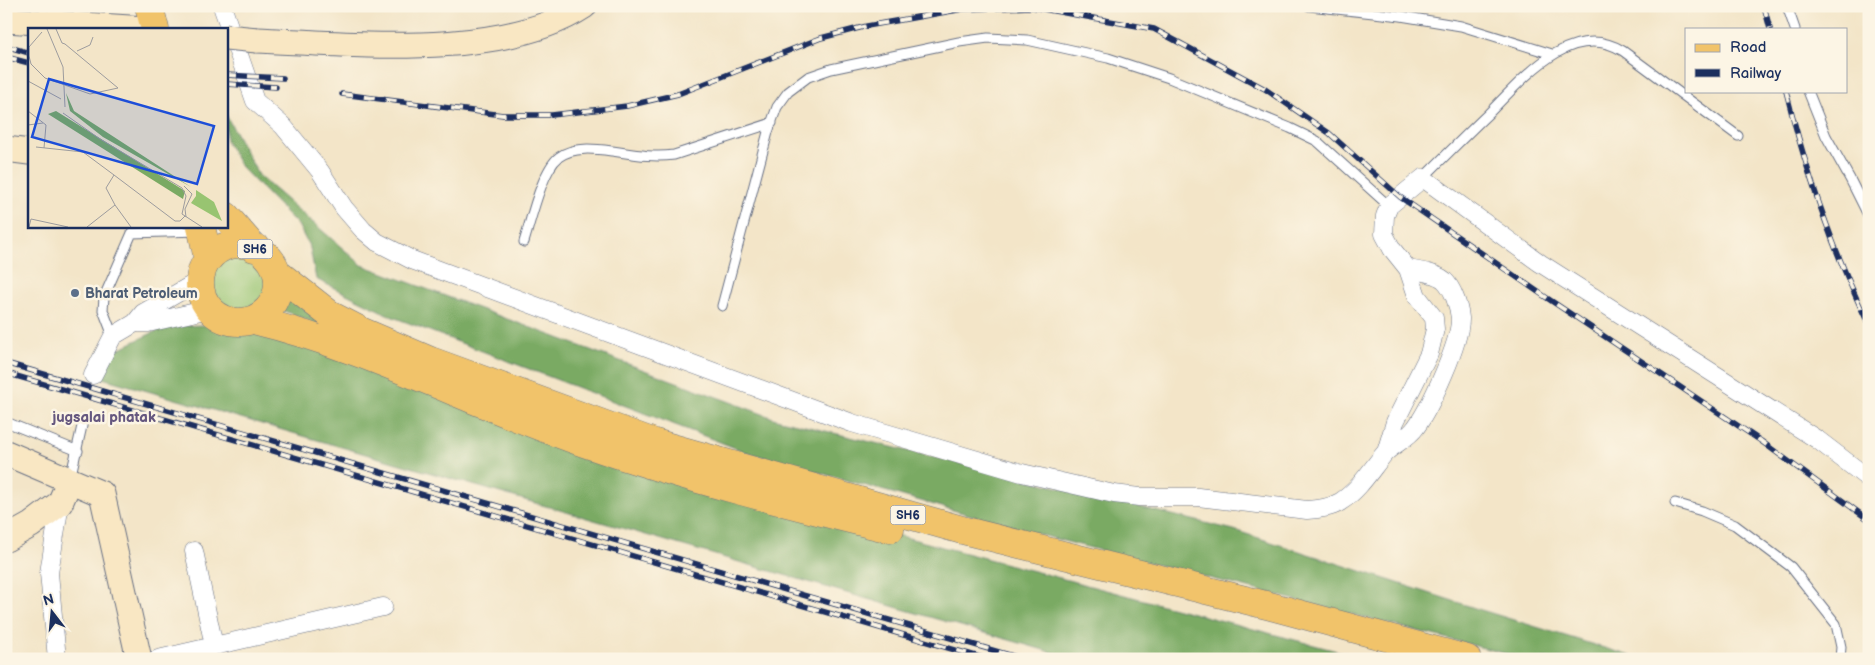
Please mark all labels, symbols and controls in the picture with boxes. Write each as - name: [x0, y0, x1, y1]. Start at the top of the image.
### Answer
- inset map: [28, 28, 228, 228]
- legend: [1685, 28, 1848, 92]
- text: Road: [1730, 38, 1766, 57]
- text: Railway: [1730, 64, 1781, 83]
- road number: SH6: [238, 240, 272, 258]
- place label: Bharat Petroleum: [85, 285, 198, 302]
- marker: Bharat Petroleum: [69, 287, 81, 299]
- district label: jugsalai phatak: [51, 408, 156, 427]
- road number: SH6: [890, 506, 926, 524]
- north arrow: [28, 588, 78, 638]
- text: N: [41, 590, 56, 610]

